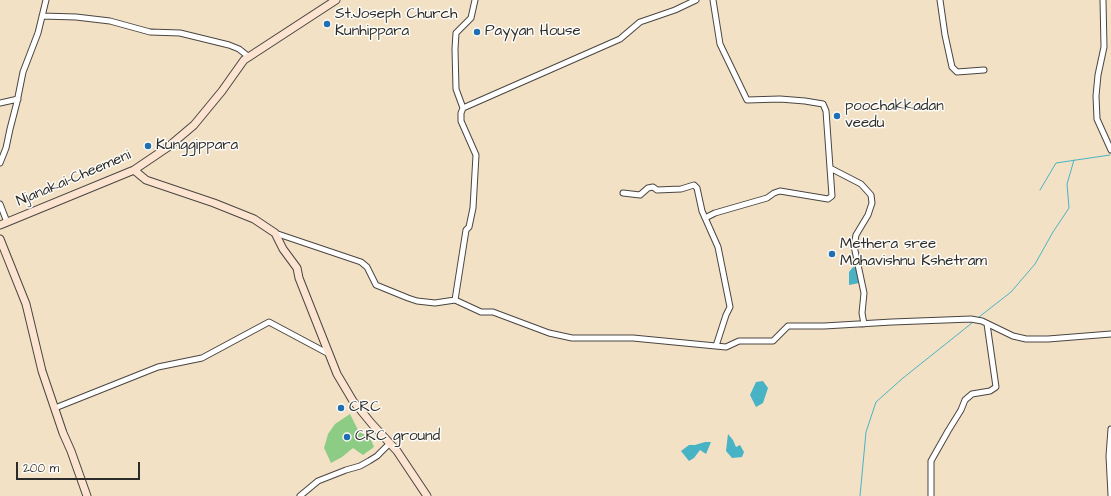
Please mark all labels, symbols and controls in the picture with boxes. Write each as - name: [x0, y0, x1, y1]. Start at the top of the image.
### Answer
- place label: St.Joseph Church Kunhippara: [335, 6, 457, 41]
- marker: St.Joseph Church Kunhippara: [322, 19, 332, 29]
- place label: Payyan House: [485, 23, 581, 41]
- marker: Payyan House: [472, 27, 482, 37]
- place label: poochakkadan veedu: [845, 98, 944, 133]
- marker: poochakkadan veedu: [832, 111, 842, 121]
- place label: Kunggippara: [156, 137, 238, 155]
- marker: Kunggippara: [143, 141, 153, 151]
- street label: Njanakai-Cheemeni: [14, 147, 134, 211]
- place label: Methera sree Mahavishnu Kshetram: [840, 236, 987, 271]
- marker: Methera sree Mahavishnu Kshetram: [827, 249, 837, 259]
- place label: CRC: [349, 399, 381, 417]
- marker: CRC: [336, 403, 346, 413]
- place label: CRC ground: [355, 428, 440, 446]
- marker: CRC ground: [342, 432, 352, 442]
- scale bar: [18, 454, 142, 480]
- text: 200 m: [23, 460, 59, 477]

